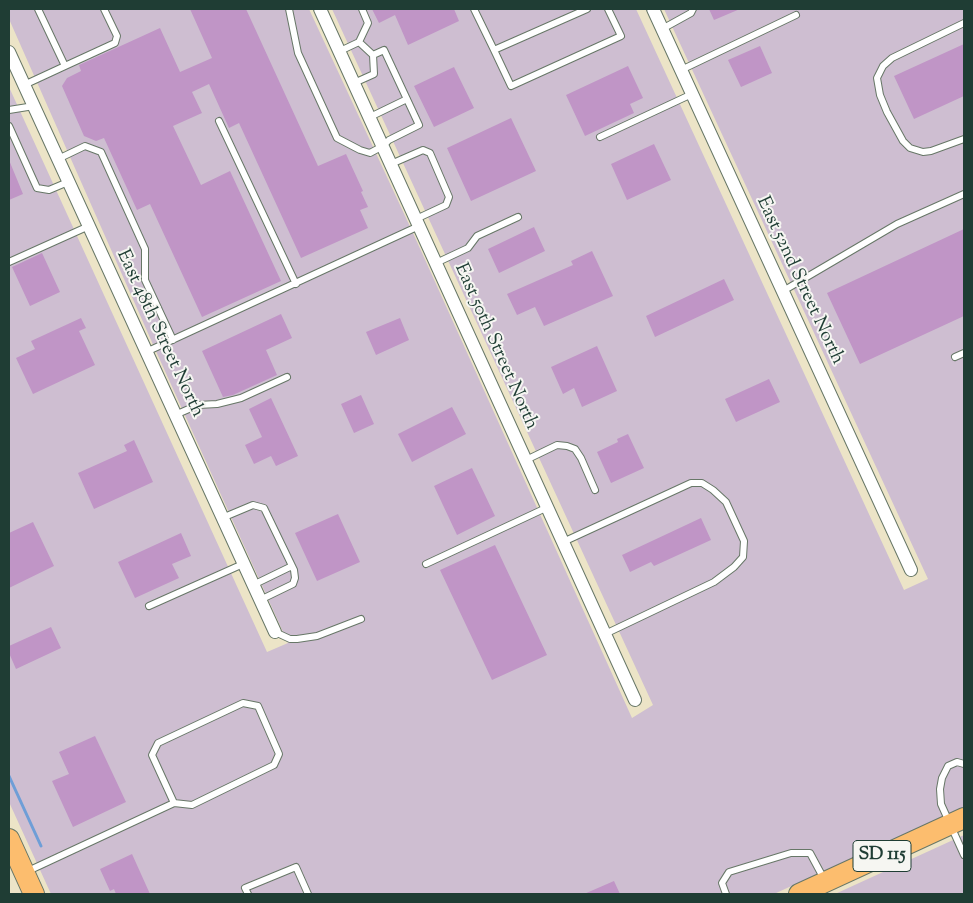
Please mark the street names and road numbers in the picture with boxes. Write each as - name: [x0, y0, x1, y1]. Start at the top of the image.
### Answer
- street label: East 52nd Street North: [750, 193, 848, 369]
- street label: East 48th Street North: [110, 247, 208, 421]
- street label: East 50th Street North: [448, 260, 542, 434]
- road number: SD 115: [853, 840, 911, 871]

